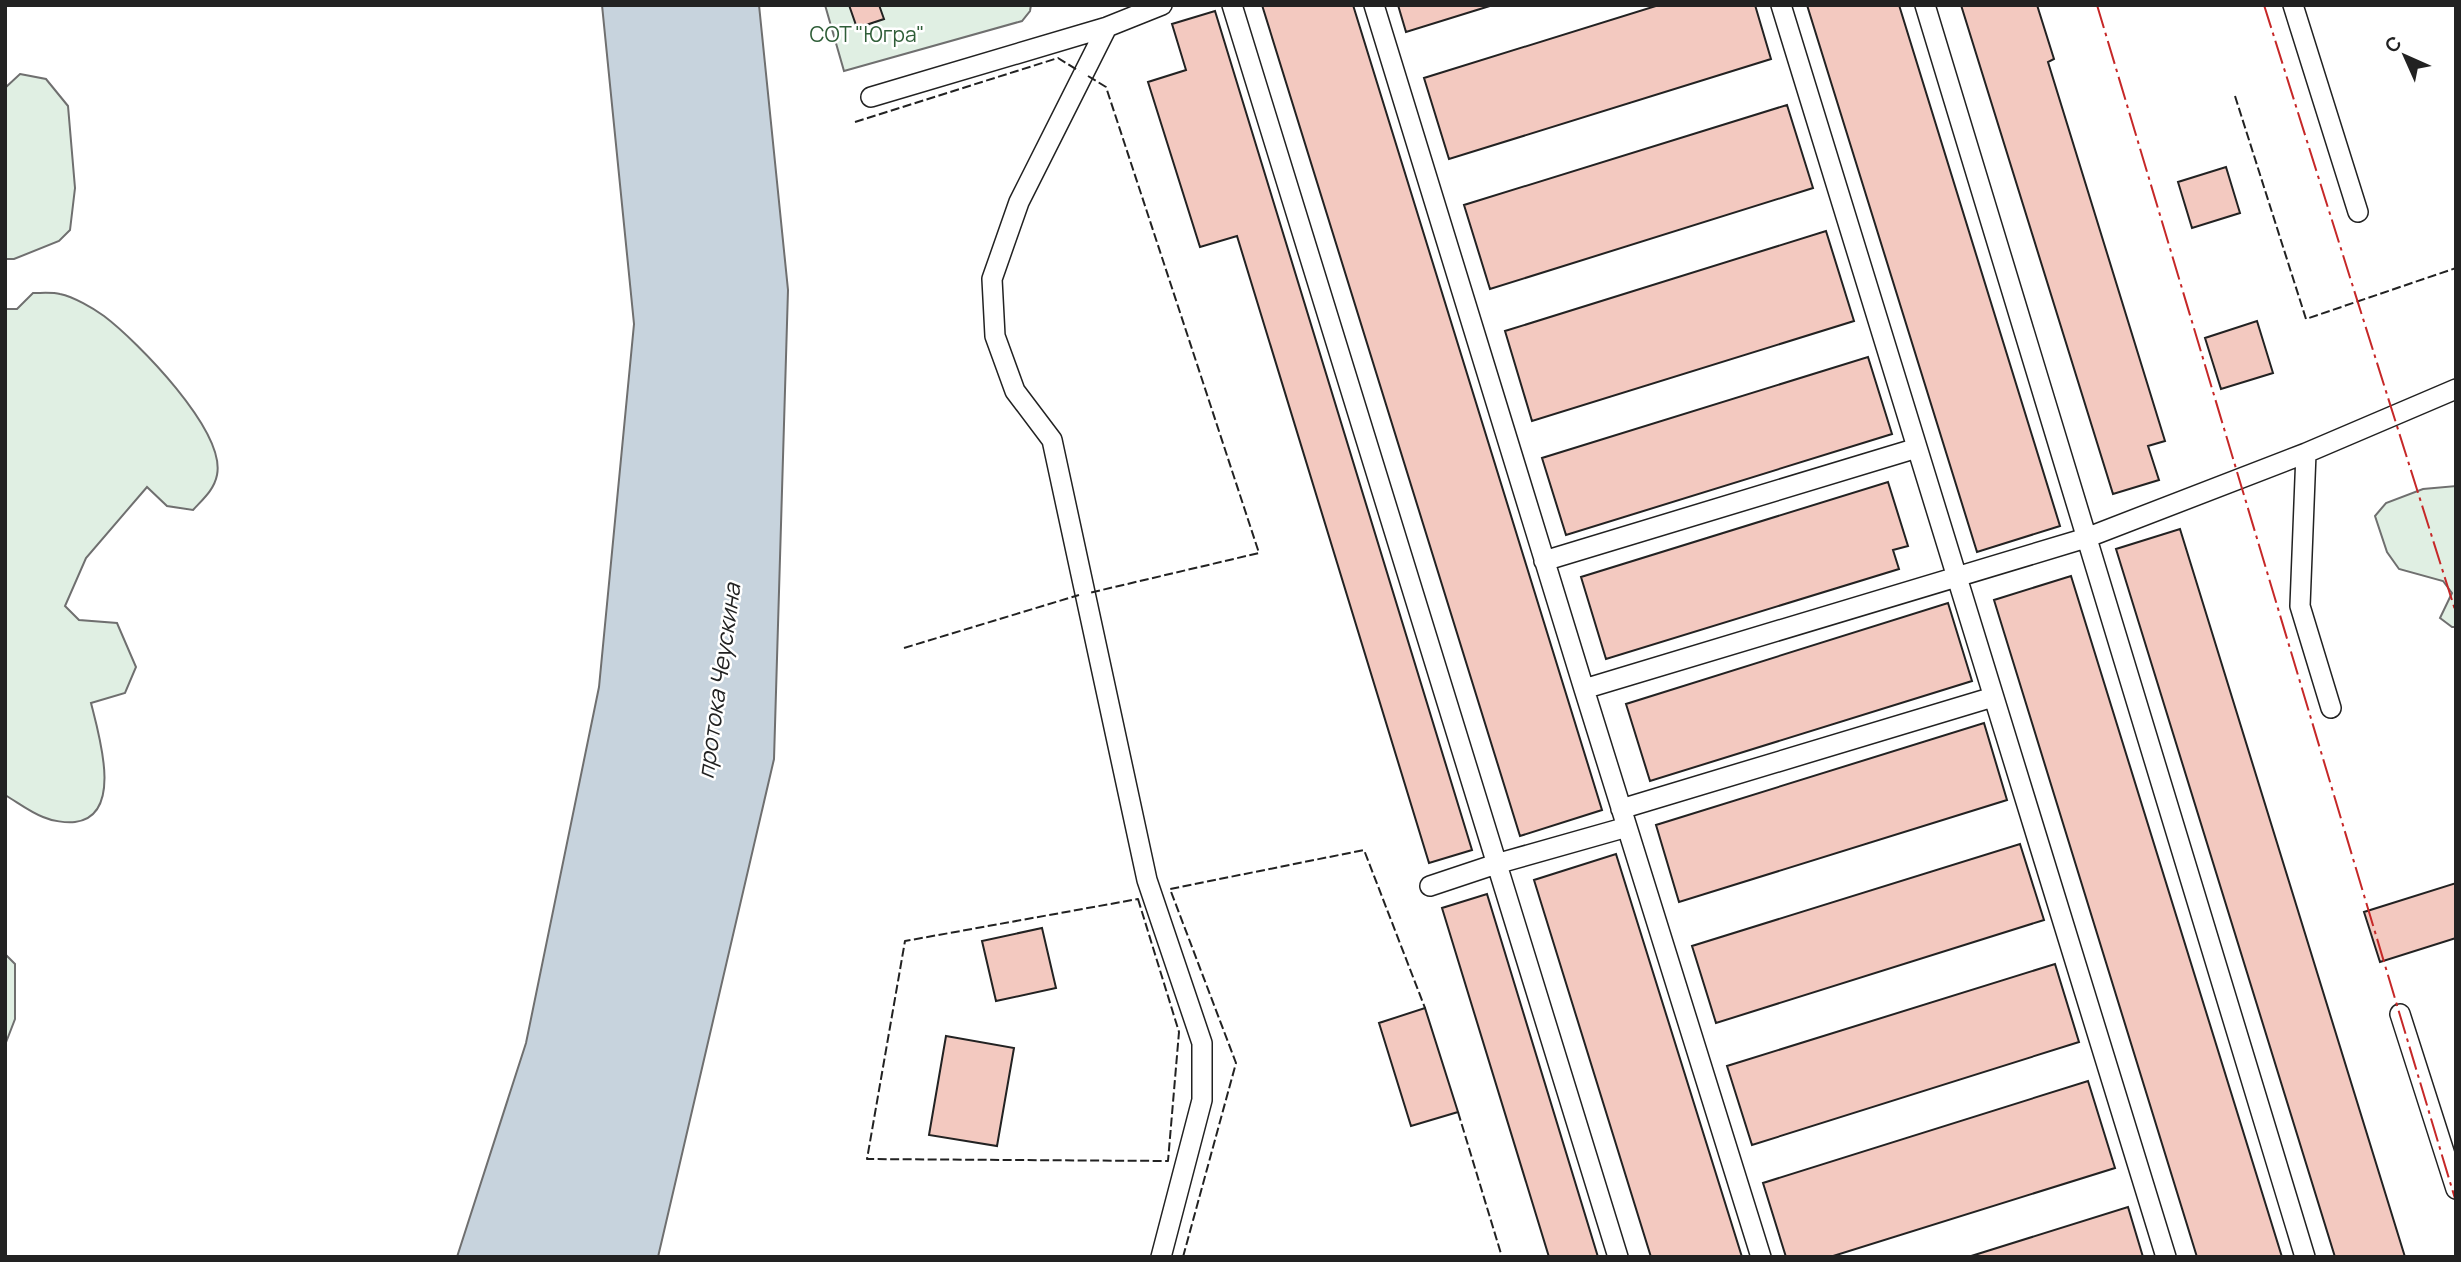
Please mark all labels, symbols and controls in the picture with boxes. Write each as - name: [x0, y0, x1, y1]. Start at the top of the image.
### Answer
- park label: СОТ "Югра": [809, 20, 925, 48]
- north arrow: [2370, 21, 2440, 91]
- text: С: [2379, 30, 2407, 58]
- water label: протока Чеускина: [688, 580, 748, 781]

